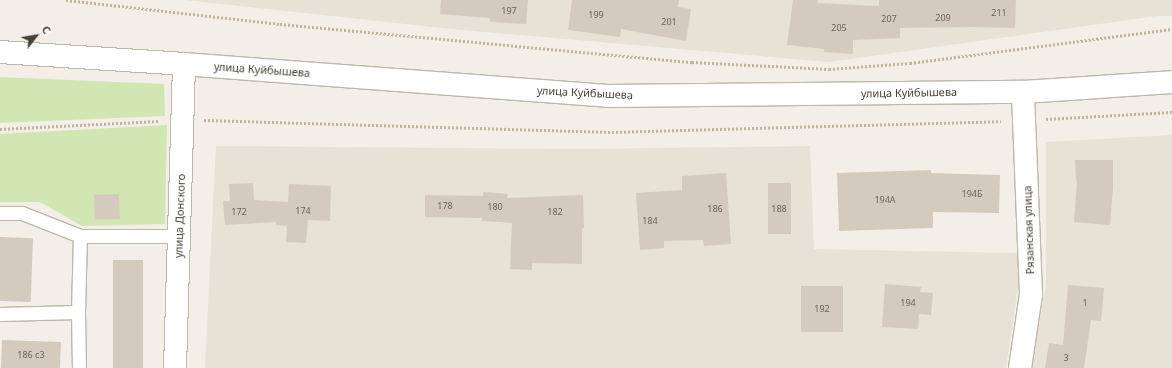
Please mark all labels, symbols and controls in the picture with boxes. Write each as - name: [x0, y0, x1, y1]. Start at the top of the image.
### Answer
- house number: 197: [501, 6, 517, 16]
- house number: 211: [991, 8, 1007, 18]
- house number: 199: [588, 10, 604, 20]
- house number: 209: [935, 13, 951, 23]
- house number: 207: [881, 14, 897, 24]
- north arrow: [16, 16, 56, 56]
- house number: 201: [661, 17, 677, 27]
- text: С: [38, 23, 55, 36]
- house number: 205: [831, 23, 847, 33]
- street label: улица Куйбышева: [213, 60, 311, 80]
- street label: улица Куйбышева: [537, 84, 633, 102]
- street label: улица Куйбышева: [861, 86, 957, 100]
- street label: улица Донского: [172, 174, 188, 258]
- street label: Рязанская улица: [1021, 185, 1037, 275]
- house number: 194Б: [962, 189, 982, 199]
- house number: 194А: [874, 195, 896, 205]
- house number: 178: [437, 201, 453, 211]
- house number: 180: [487, 202, 503, 212]
- house number: 186: [707, 204, 723, 214]
- house number: 188: [771, 204, 787, 214]
- house number: 174: [295, 206, 311, 216]
- house number: 172: [231, 207, 247, 217]
- house number: 182: [547, 207, 563, 217]
- house number: 184: [642, 216, 658, 226]
- house number: 194: [900, 298, 916, 308]
- house number: 1: [1082, 298, 1088, 308]
- house number: 192: [814, 304, 830, 314]
- house number: 186 с3: [17, 350, 45, 360]
- house number: 3: [1063, 353, 1069, 363]

